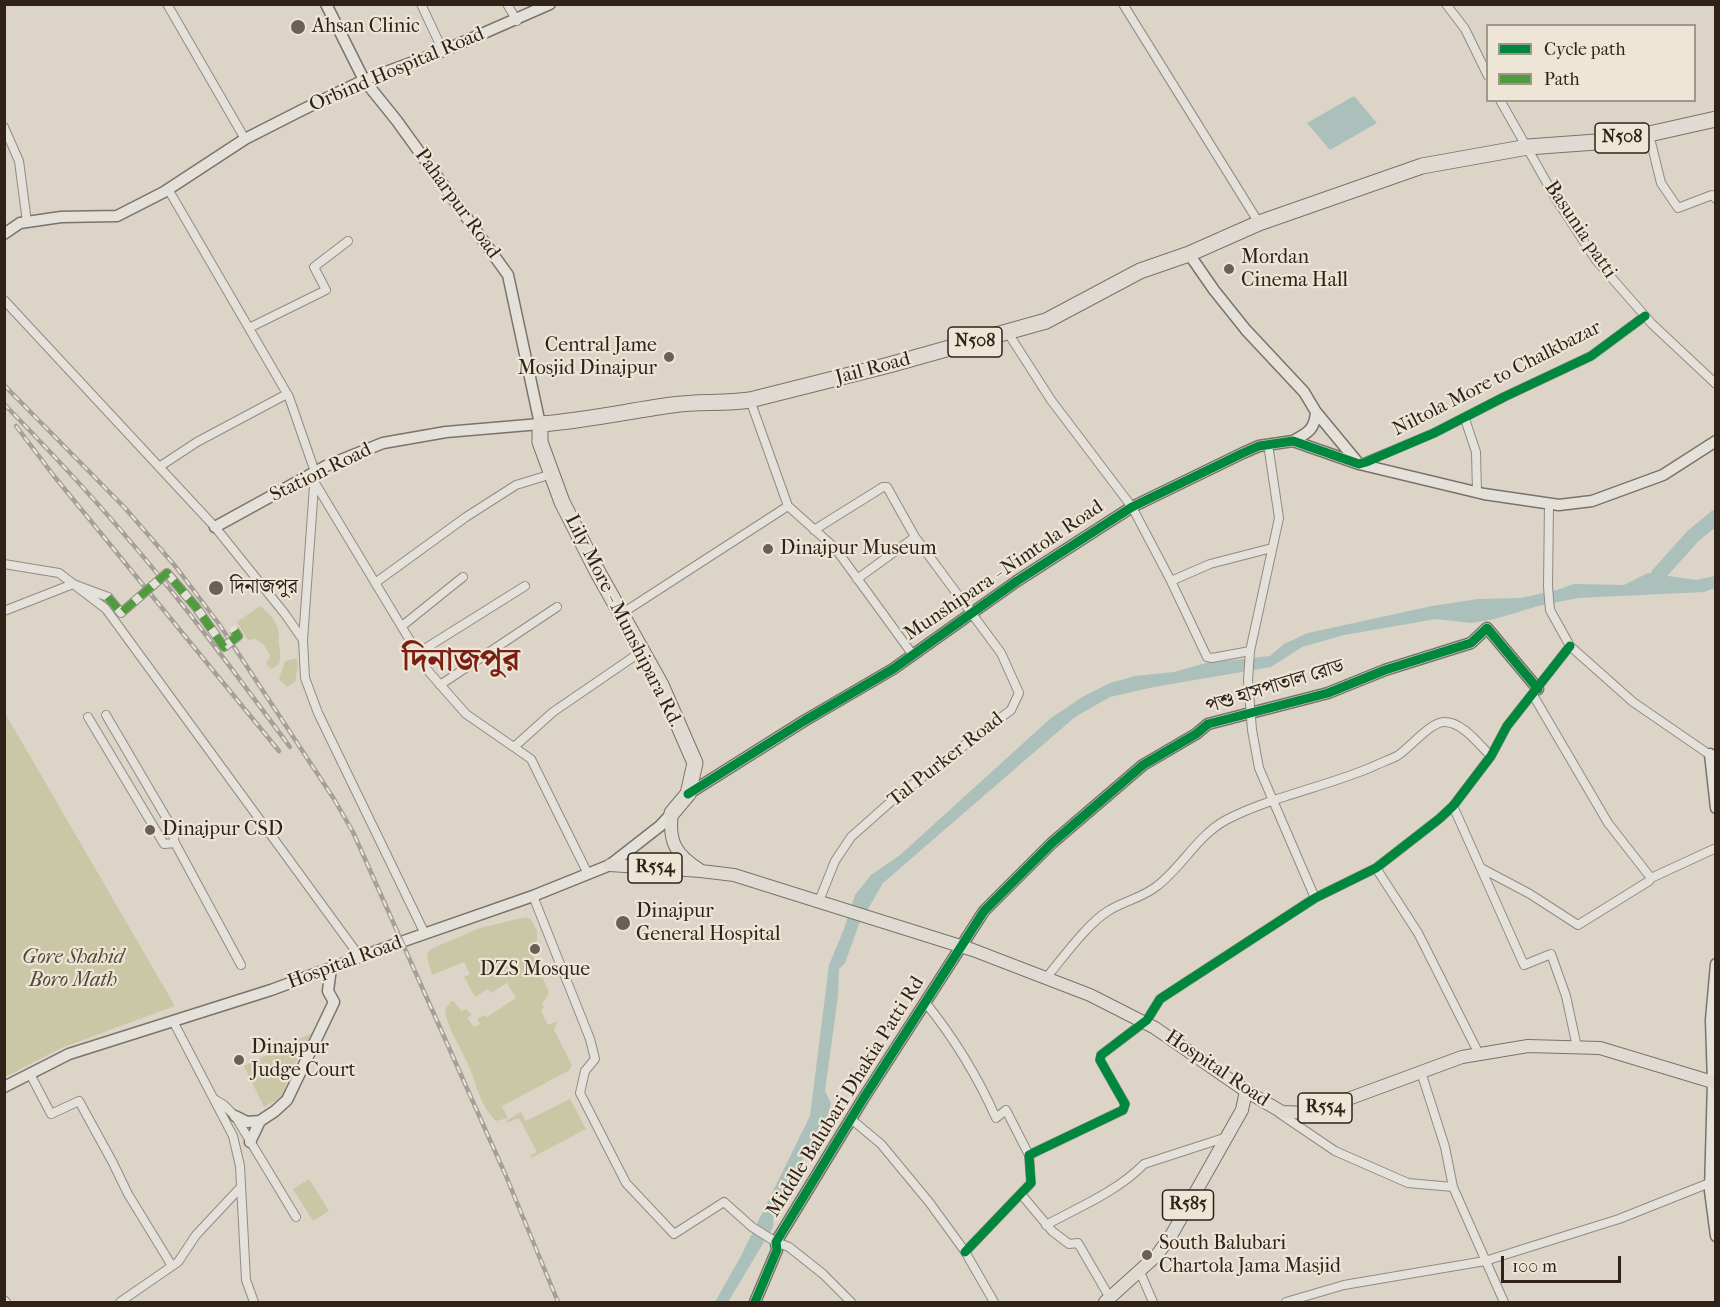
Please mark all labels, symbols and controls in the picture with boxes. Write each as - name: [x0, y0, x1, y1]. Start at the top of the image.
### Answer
- place label: Ahsan Clinic: [312, 15, 420, 39]
- marker: Ahsan Clinic: [289, 18, 307, 36]
- street label: Orbind Hospital Road: [306, 22, 488, 118]
- legend: [1486, 24, 1696, 102]
- text: Cycle path: [1544, 39, 1625, 60]
- text: Path: [1544, 69, 1580, 90]
- road number: N508: [1595, 123, 1649, 153]
- street label: Paharpur Road: [409, 144, 505, 264]
- street label: Basunia patti: [1539, 177, 1621, 283]
- place label: Mordan Cinema Hall: [1241, 246, 1348, 293]
- marker: Mordan Cinema Hall: [1222, 262, 1236, 276]
- street label: Niltola More to Chalkbazar: [1389, 316, 1605, 442]
- road number: N508: [948, 327, 1002, 357]
- place label: Central Jame Mosjid Dinajpur: [518, 334, 657, 381]
- street label: Jail Road: [833, 347, 913, 391]
- marker: Central Jame Mosjid Dinajpur: [662, 350, 676, 364]
- street label: Station Road: [266, 438, 376, 508]
- street label: Munshipara - Nimtola Road: [900, 495, 1108, 647]
- street label: Lily More - Munshipara Rd.: [559, 511, 687, 731]
- place label: Dinajpur Museum: [780, 537, 937, 561]
- marker: Dinajpur Museum: [761, 542, 775, 556]
- place label: দিনাজপুর: [230, 576, 298, 600]
- marker: দিনাজপুর: [207, 579, 225, 597]
- district label: দিনাজপুর: [402, 643, 520, 681]
- street label: পশু হাসপাতাল রোড: [1203, 655, 1347, 719]
- street label: Tal Purker Road: [884, 708, 1008, 812]
- place label: Dinajpur CSD: [162, 818, 283, 842]
- marker: Dinajpur CSD: [143, 823, 157, 837]
- road number: R554: [628, 853, 682, 883]
- place label: Dinajpur General Hospital: [636, 900, 781, 947]
- marker: Dinajpur General Hospital: [614, 914, 632, 932]
- street label: Hospital Road: [284, 931, 406, 995]
- marker: DZS Mosque: [528, 942, 542, 956]
- park label: Gore Shahid Boro Math: [22, 946, 124, 993]
- place label: DZS Mosque: [480, 958, 590, 982]
- street label: Middle Balubari Dhakia Patti Rd: [762, 972, 930, 1222]
- street label: Hospital Road: [1160, 1025, 1274, 1113]
- place label: Dinajpur Judge Court: [251, 1036, 356, 1083]
- marker: Dinajpur Judge Court: [232, 1053, 246, 1067]
- road number: R554: [1298, 1093, 1352, 1123]
- road number: R585: [1162, 1190, 1214, 1220]
- place label: South Balubari Chartola Jama Masjid: [1159, 1232, 1341, 1279]
- scale bar: [1504, 1244, 1624, 1282]
- marker: South Balubari Chartola Jama Masjid: [1140, 1248, 1154, 1262]
- text: 100 m: [1512, 1256, 1557, 1277]

